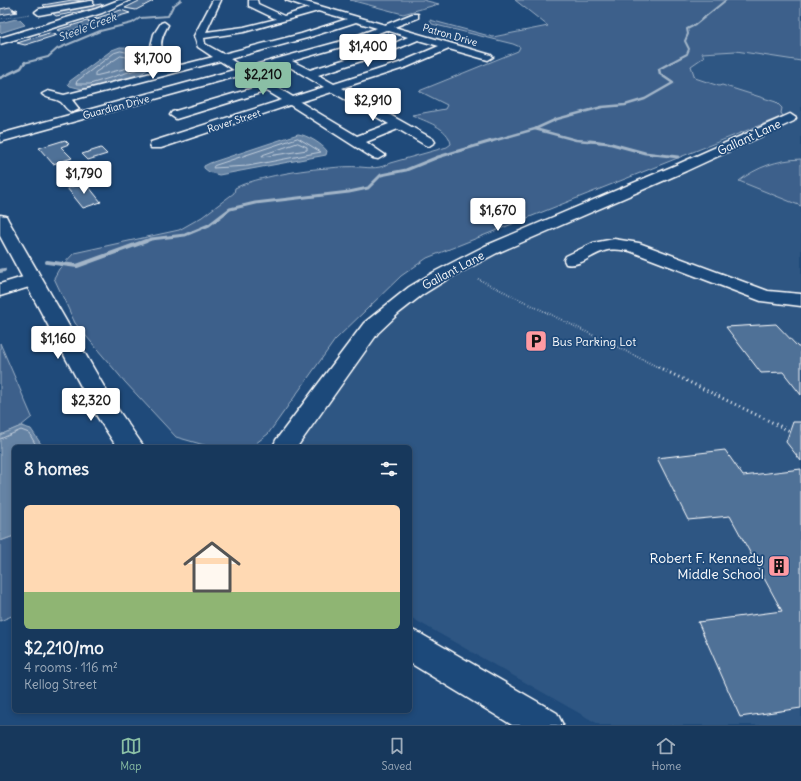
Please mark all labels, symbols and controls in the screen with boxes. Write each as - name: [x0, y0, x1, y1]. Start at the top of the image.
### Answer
- water label: Steele Creek: [56, 9, 119, 44]
- street label: Patron Drive: [421, 21, 479, 49]
- pin: $1,400: [335, 34, 401, 68]
- text: $1,400: [348, 38, 388, 55]
- pin: $1,700: [120, 46, 186, 80]
- text: $1,700: [134, 50, 172, 67]
- pin: $2,210: [230, 62, 296, 96]
- text: $2,210: [244, 66, 282, 83]
- pin: $2,910: [340, 88, 406, 122]
- street label: Guardian Drive: [81, 92, 151, 122]
- text: $2,910: [354, 92, 392, 109]
- street label: Rover Street: [206, 106, 263, 136]
- street label: Gallant Lane: [715, 116, 783, 158]
- pin: $1,790: [51, 161, 117, 195]
- text: $1,790: [65, 165, 103, 182]
- pin: $1,670: [465, 198, 531, 232]
- text: $1,670: [479, 202, 517, 219]
- street label: Gallant Lane: [419, 247, 487, 293]
- pin: $1,160: [25, 326, 91, 360]
- parking icon: Bus Parking Lot: [523, 328, 549, 354]
- text: $1,160: [40, 330, 76, 347]
- place label: Bus Parking Lot: [552, 334, 636, 349]
- pin: $2,320: [58, 388, 124, 422]
- text: $2,320: [71, 392, 111, 409]
- text: 8 homes: [24, 458, 89, 480]
- icon: filters: [378, 458, 400, 480]
- icon: home: [176, 531, 248, 603]
- place label: Robert F. Kennedy Middle School: [650, 549, 764, 583]
- building icon: Robert F. Kennedy Middle School: [766, 553, 792, 579]
- text: $2,210/mo: [24, 637, 104, 659]
- text: 4 rooms · 116 m²: [24, 659, 118, 676]
- text: Kellog Street: [24, 676, 97, 693]
- tab: Map: [120, 735, 142, 773]
- tab: Saved: [382, 735, 412, 773]
- tab: Home: [651, 735, 681, 773]

